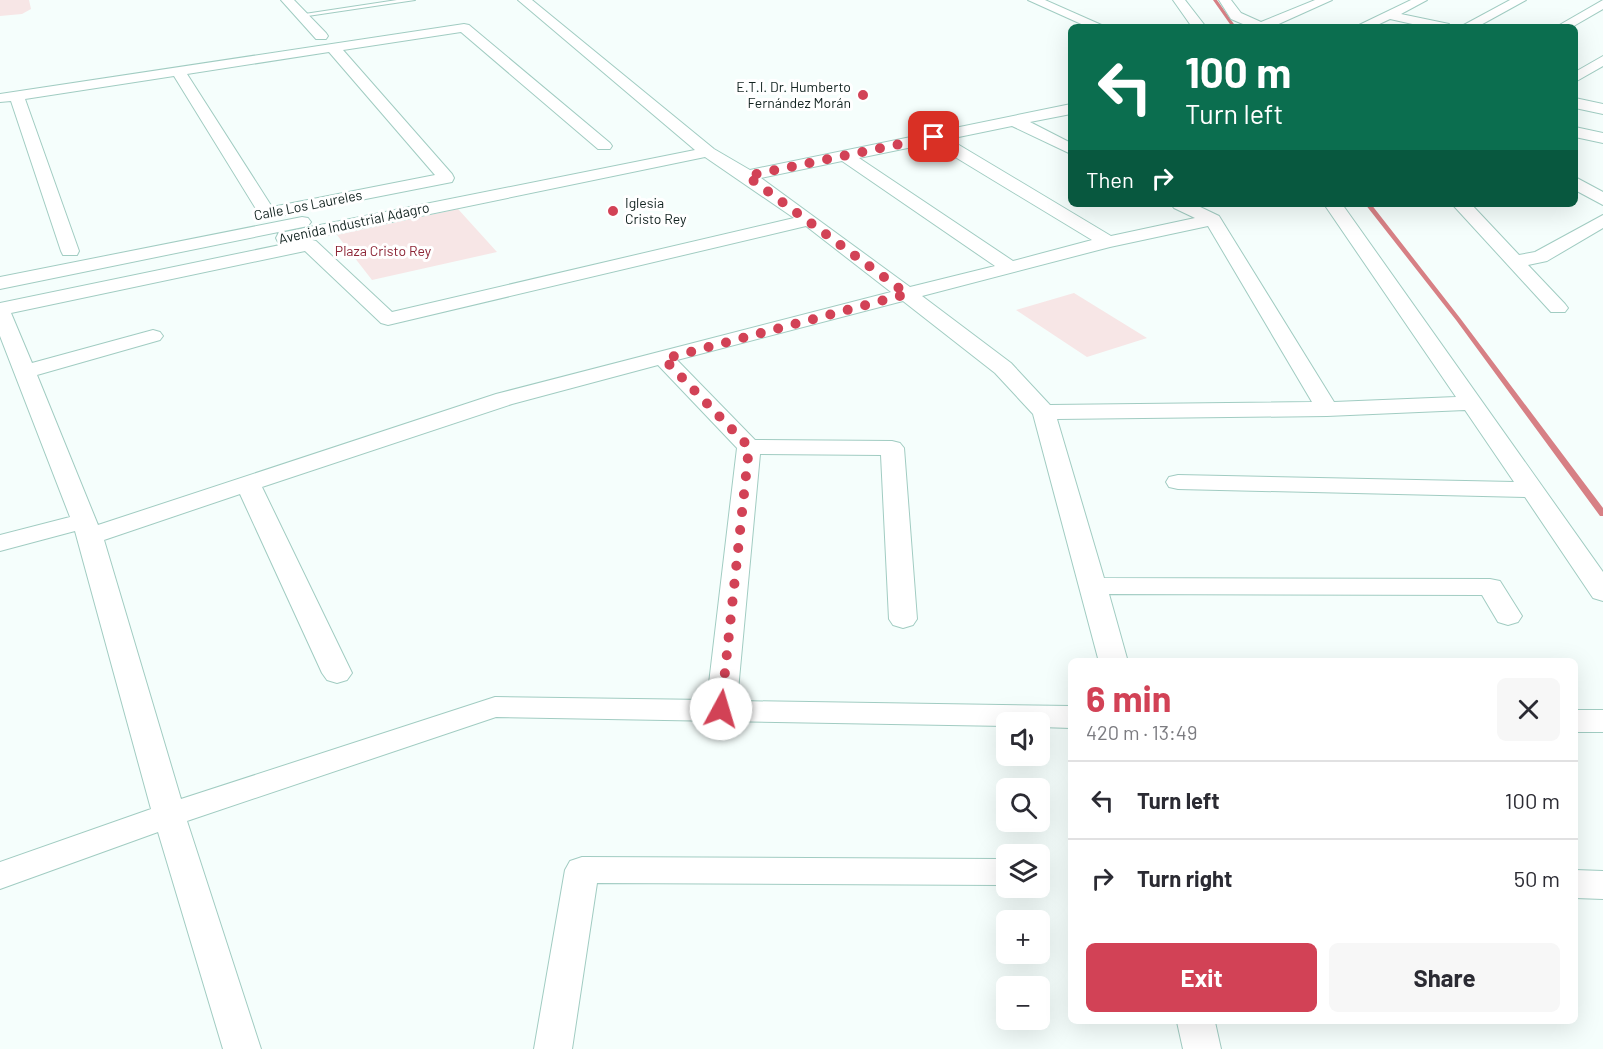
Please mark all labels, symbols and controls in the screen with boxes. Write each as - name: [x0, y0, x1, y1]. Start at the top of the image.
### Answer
- text: 100 m: [1185, 46, 1291, 96]
- icon: left: [1086, 48, 1164, 126]
- place label: E.T.I. Dr. Humberto Fernández Morán: [736, 78, 851, 111]
- marker: E.T.I. Dr. Humberto Fernández Morán: [856, 88, 870, 102]
- text: Turn left: [1185, 97, 1283, 129]
- pin: [908, 111, 959, 162]
- icon: arrive: [917, 120, 950, 153]
- icon: right: [1146, 162, 1179, 195]
- text: Then: [1086, 166, 1134, 192]
- street label: Calle Los Laureles: [252, 186, 364, 223]
- place label: Iglesia Cristo Rey: [625, 194, 687, 227]
- street label: Avenida Industrial Adagro: [277, 198, 431, 247]
- marker: Iglesia Cristo Rey: [606, 204, 620, 218]
- park label: Plaza Cristo Rey: [335, 242, 432, 259]
- text: 6 min: [1086, 676, 1171, 719]
- position arrow: [689, 677, 753, 741]
- button: close: [1497, 678, 1560, 741]
- map controls: [996, 712, 1050, 1030]
- button: sound: [996, 712, 1050, 766]
- text: 420 m · 13:49: [1086, 720, 1197, 744]
- button: search: [996, 778, 1050, 832]
- icon: left: [1086, 784, 1119, 817]
- text: Turn left: [1137, 787, 1220, 813]
- text: 100 m: [1505, 787, 1560, 813]
- button: layers: [996, 844, 1050, 898]
- icon: right: [1086, 862, 1119, 895]
- text: Turn right: [1137, 865, 1232, 891]
- text: 50 m: [1514, 865, 1560, 891]
- button: +: [996, 910, 1050, 964]
- button: Exit: [1086, 943, 1317, 1012]
- button: Share: [1329, 943, 1560, 1012]
- button: −: [996, 976, 1050, 1030]

